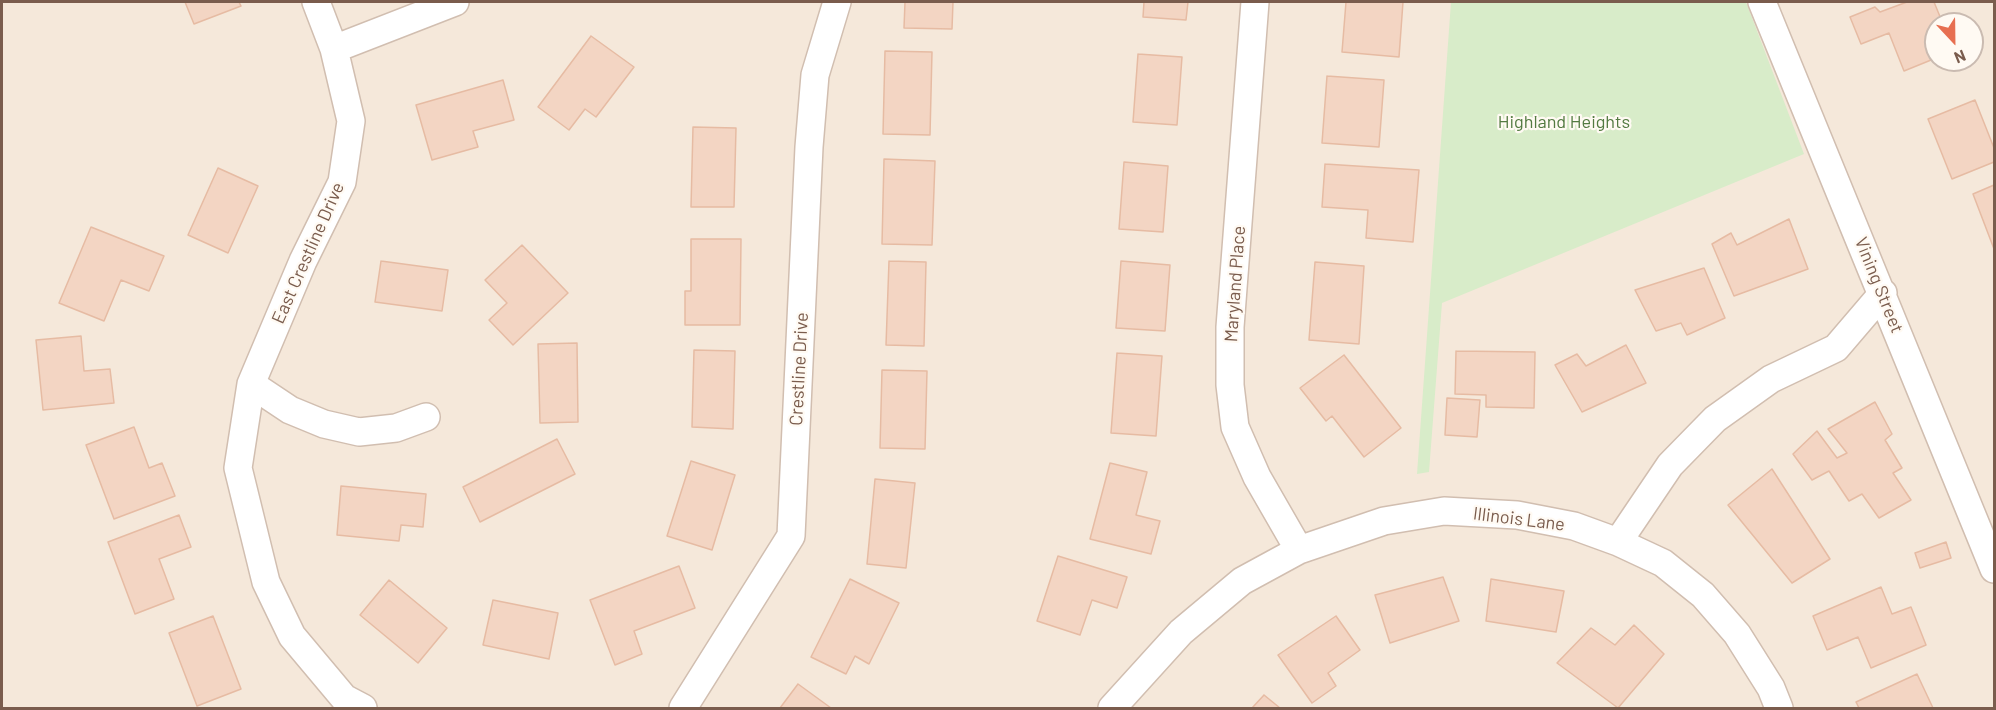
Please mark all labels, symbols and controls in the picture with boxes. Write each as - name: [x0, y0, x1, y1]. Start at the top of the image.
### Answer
- north arrow: [1924, 12, 1984, 72]
- text: N: [1952, 46, 1969, 68]
- park label: Highland Heights: [1498, 111, 1630, 133]
- street label: East Crestline Drive: [267, 179, 349, 327]
- street label: Maryland Place: [1220, 225, 1250, 343]
- street label: Vining Street: [1850, 234, 1908, 336]
- street label: Crestline Drive: [785, 312, 813, 426]
- street label: Illinois Lane: [1472, 503, 1566, 535]

